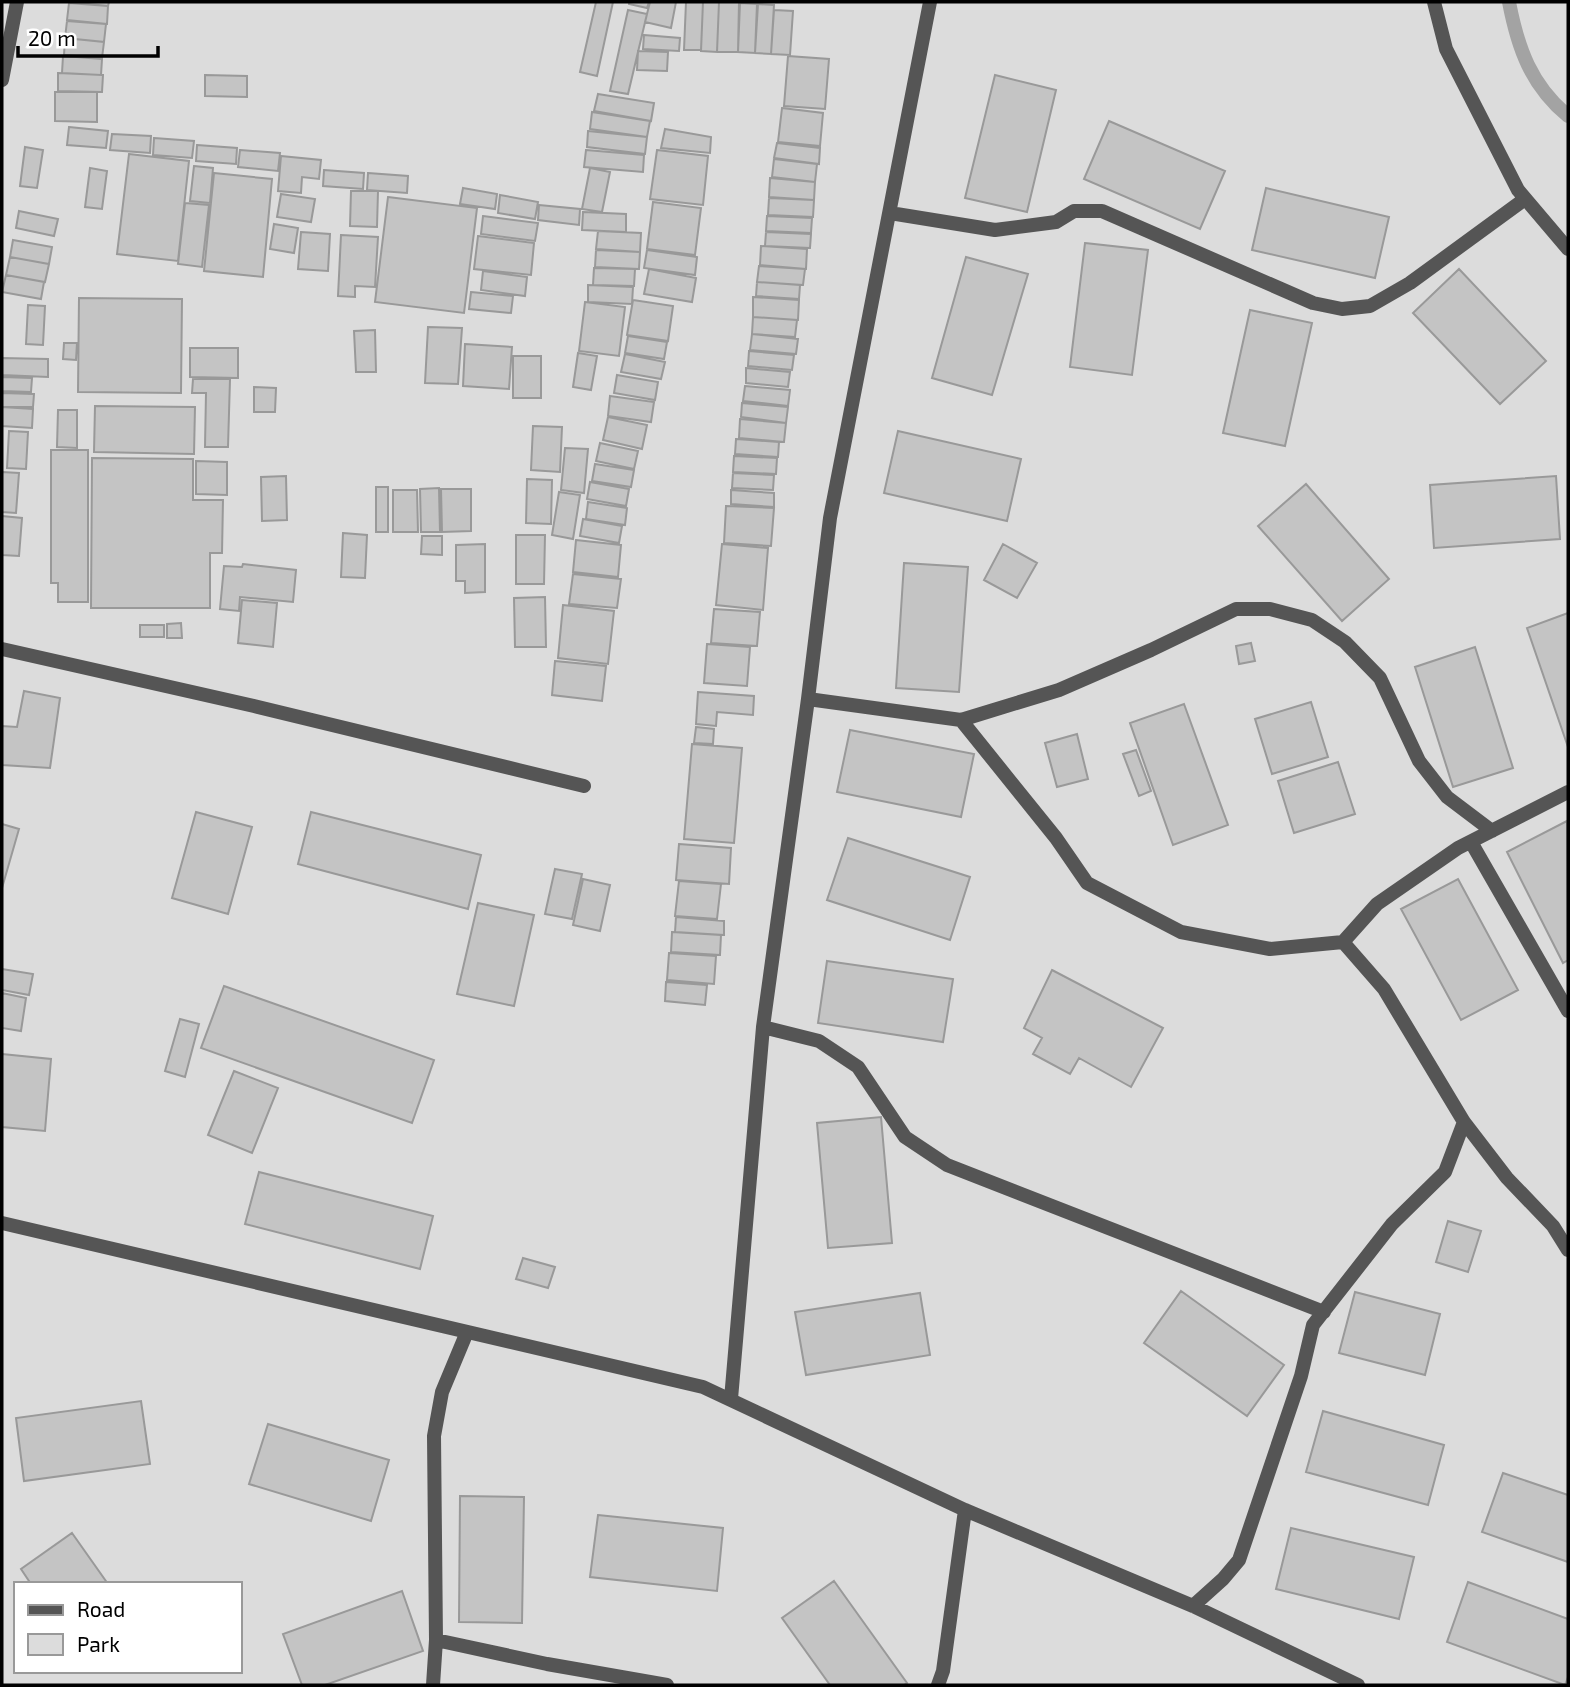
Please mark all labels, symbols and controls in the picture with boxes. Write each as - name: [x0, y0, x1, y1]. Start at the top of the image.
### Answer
- scale bar: [18, 14, 158, 58]
- text: 20 m: [28, 25, 76, 50]
- legend: [14, 1582, 242, 1673]
- text: Road: [77, 1596, 125, 1621]
- text: Park: [77, 1631, 120, 1656]

